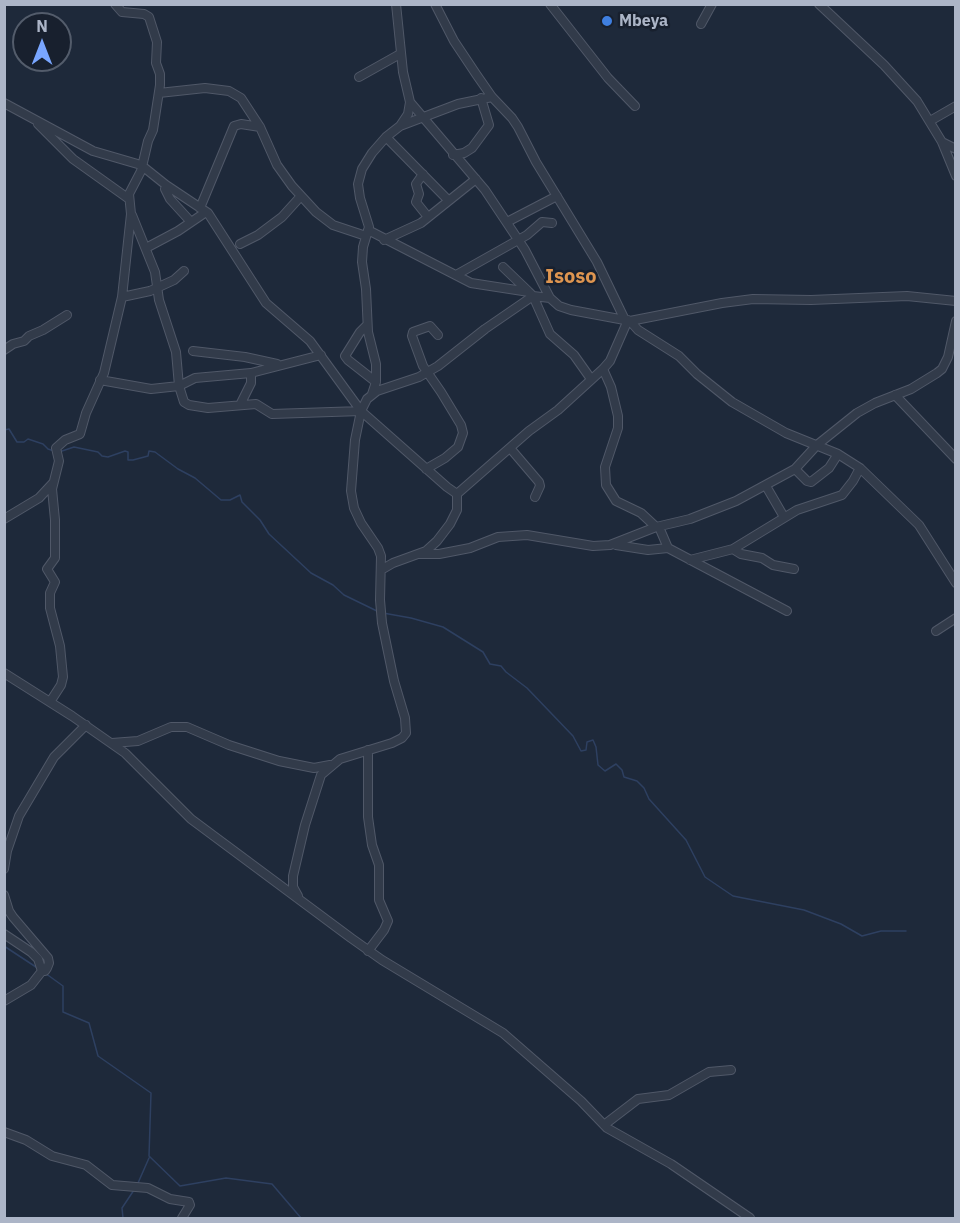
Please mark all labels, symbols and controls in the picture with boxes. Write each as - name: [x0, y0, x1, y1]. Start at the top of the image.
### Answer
- place label: Mbeya: [619, 11, 668, 31]
- north arrow: [12, 12, 72, 72]
- marker: Mbeya: [600, 14, 614, 28]
- text: N: [36, 16, 48, 36]
- district label: Isoso: [545, 265, 597, 289]

